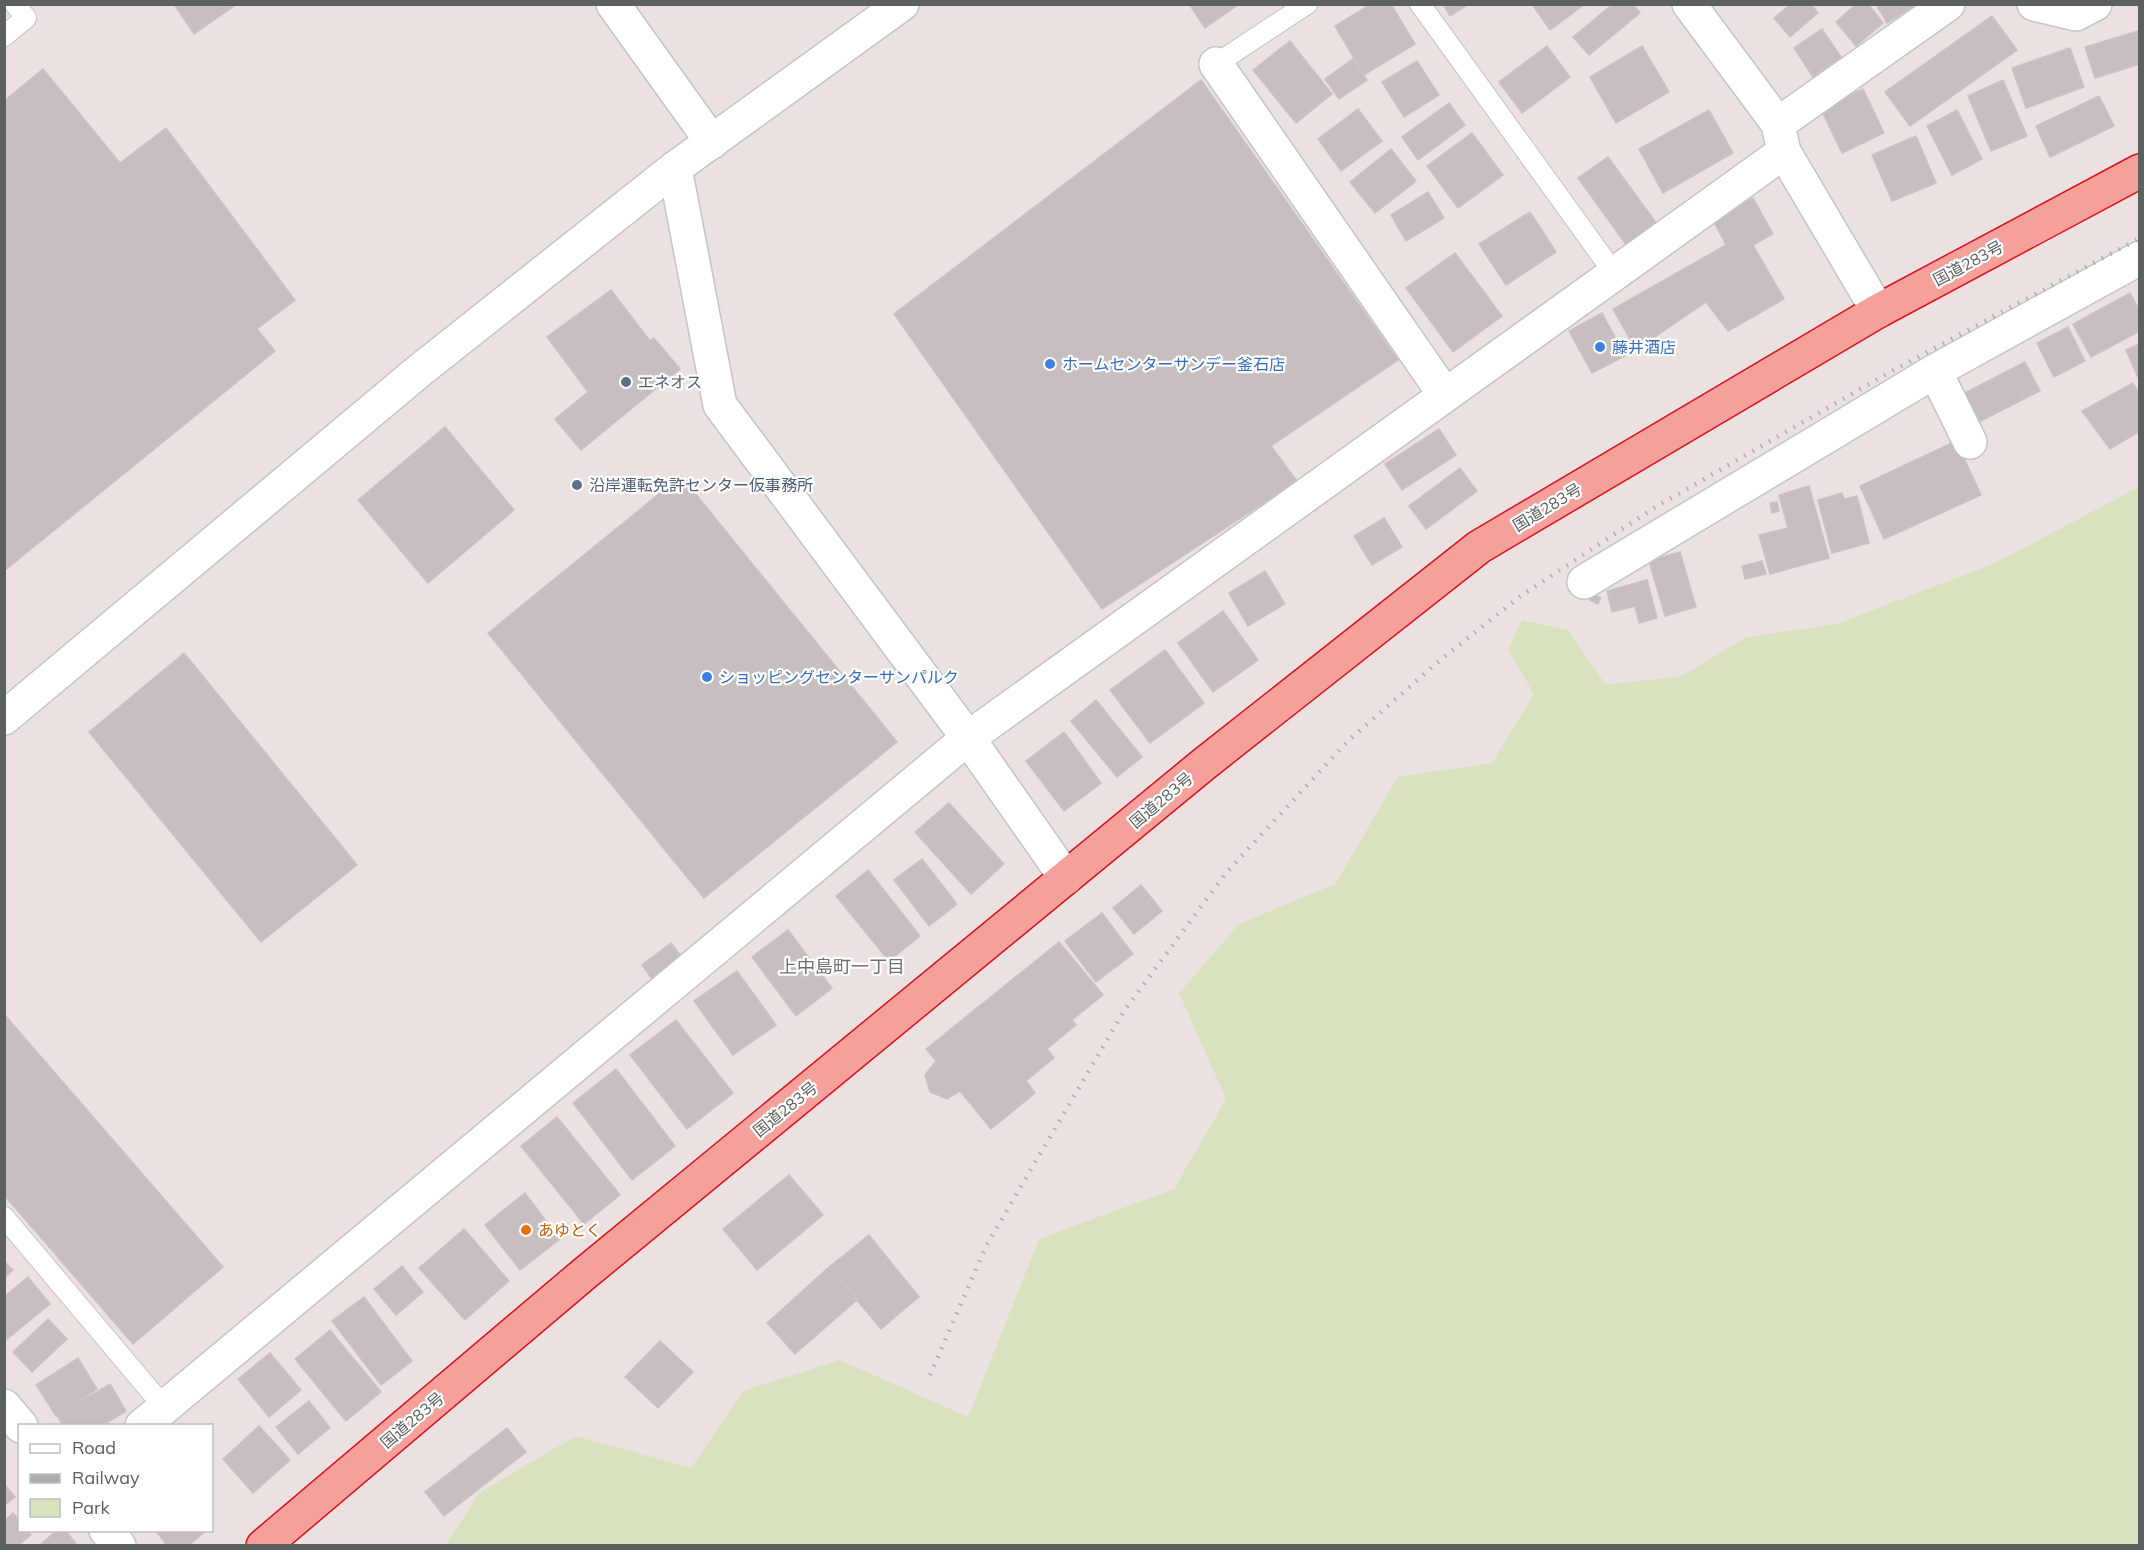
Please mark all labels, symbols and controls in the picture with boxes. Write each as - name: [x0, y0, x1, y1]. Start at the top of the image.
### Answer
- street label: 国道283号: [1929, 236, 2007, 290]
- place label: 藤井酒店: [1612, 337, 1676, 357]
- marker: 藤井酒店: [1593, 340, 1607, 354]
- place label: ホームセンターサンデー釜石店: [1062, 354, 1285, 374]
- marker: ホームセンターサンデー釜石店: [1043, 357, 1057, 371]
- place label: エネオス: [638, 372, 702, 392]
- marker: エネオス: [619, 375, 633, 389]
- place label: 沿岸運転免許センター仮事務所: [589, 475, 813, 495]
- marker: 沿岸運転免許センター仮事務所: [570, 478, 584, 492]
- street label: 国道283号: [1509, 479, 1585, 535]
- place label: ショッピングセンターサンパルク: [719, 667, 959, 687]
- marker: ショッピングセンターサンパルク: [700, 670, 714, 684]
- street label: 国道283号: [1125, 768, 1197, 832]
- district label: 上中島町一丁目: [779, 955, 905, 978]
- street label: 国道283号: [749, 1077, 821, 1141]
- place label: あゆとく: [538, 1220, 602, 1240]
- marker: あゆとく: [519, 1223, 533, 1237]
- street label: 国道283号: [376, 1388, 448, 1452]
- legend: [18, 1424, 213, 1532]
- text: Road: [72, 1436, 116, 1459]
- text: Railway: [72, 1466, 140, 1489]
- text: Park: [72, 1496, 111, 1519]

